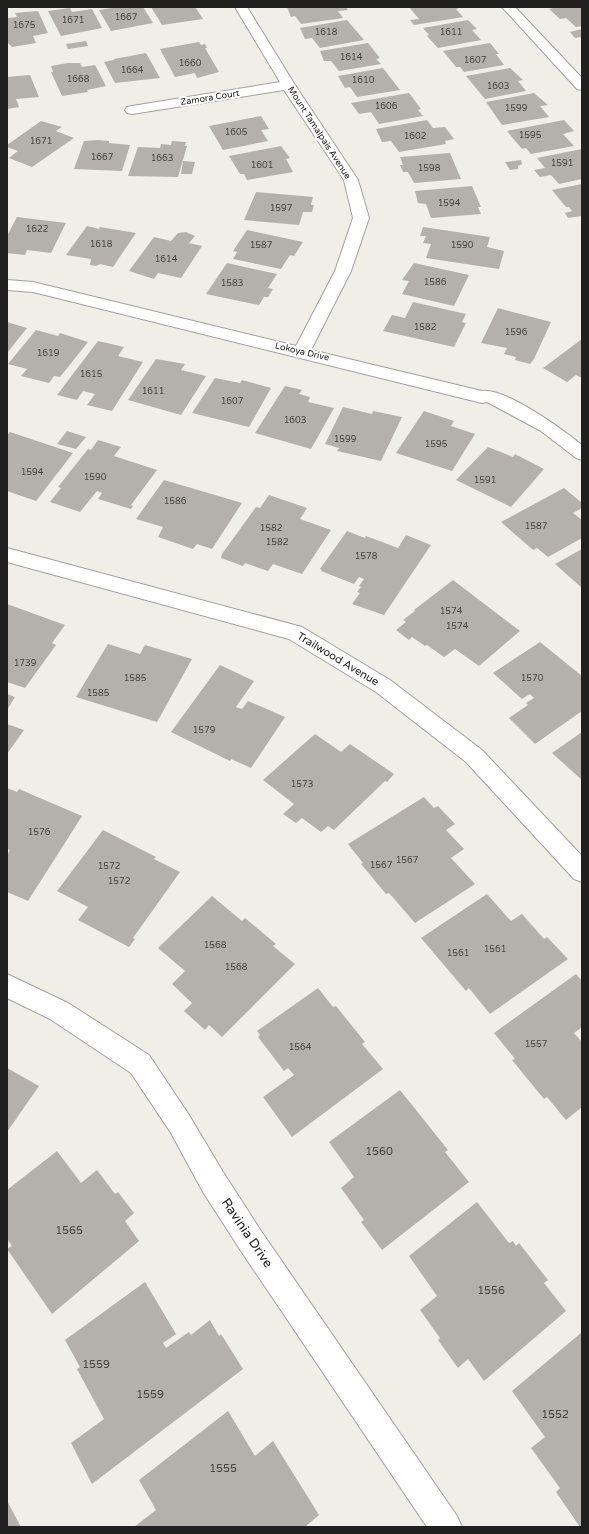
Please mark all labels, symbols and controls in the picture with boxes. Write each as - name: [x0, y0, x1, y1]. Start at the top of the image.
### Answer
- house number: 1667: [115, 12, 138, 23]
- house number: 1671: [62, 15, 84, 26]
- house number: 1675: [13, 20, 36, 31]
- house number: 1618: [315, 27, 338, 38]
- house number: 1611: [440, 27, 462, 38]
- house number: 1614: [340, 52, 363, 63]
- house number: 1607: [464, 55, 487, 66]
- house number: 1660: [179, 58, 202, 69]
- house number: 1664: [121, 65, 144, 76]
- house number: 1668: [67, 74, 90, 85]
- house number: 1610: [352, 75, 375, 86]
- house number: 1603: [487, 81, 509, 92]
- street label: Mount Tamalpais Avenue: [285, 85, 353, 181]
- street label: Zamora Court: [180, 88, 241, 108]
- house number: 1606: [375, 101, 398, 112]
- house number: 1599: [505, 103, 528, 114]
- house number: 1605: [225, 127, 248, 138]
- house number: 1595: [519, 130, 542, 141]
- house number: 1602: [404, 131, 426, 142]
- house number: 1671: [30, 136, 52, 147]
- house number: 1667: [91, 152, 114, 163]
- house number: 1663: [151, 153, 173, 164]
- house number: 1591: [551, 158, 573, 169]
- house number: 1601: [251, 160, 273, 171]
- house number: 1598: [418, 163, 441, 174]
- house number: 1594: [438, 198, 461, 209]
- house number: 1597: [270, 203, 293, 214]
- house number: 1622: [26, 224, 48, 235]
- house number: 1618: [90, 239, 113, 250]
- house number: 1587: [250, 240, 273, 251]
- house number: 1590: [451, 240, 474, 251]
- house number: 1614: [155, 254, 178, 265]
- house number: 1586: [424, 277, 447, 288]
- house number: 1583: [221, 278, 243, 289]
- house number: 1582: [414, 322, 436, 333]
- house number: 1596: [505, 327, 528, 338]
- street label: Lokoya Drive: [274, 340, 330, 364]
- house number: 1619: [37, 348, 60, 359]
- house number: 1615: [80, 369, 103, 380]
- house number: 1611: [142, 386, 164, 397]
- house number: 1607: [221, 396, 244, 407]
- house number: 1603: [284, 415, 306, 426]
- house number: 1599: [334, 434, 357, 445]
- house number: 1595: [425, 439, 448, 450]
- house number: 1594: [21, 467, 44, 478]
- house number: 1590: [84, 472, 107, 483]
- house number: 1591: [474, 475, 496, 486]
- house number: 1586: [164, 496, 187, 507]
- house number: 1587: [525, 521, 548, 532]
- house number: 1582: [260, 523, 282, 534]
- house number: 1582: [266, 537, 288, 548]
- house number: 1578: [355, 551, 378, 562]
- house number: 1574: [440, 606, 463, 617]
- house number: 1574: [446, 621, 469, 632]
- street label: Trailwood Avenue: [295, 629, 381, 689]
- house number: 1739: [14, 658, 37, 669]
- house number: 1585: [124, 673, 147, 684]
- house number: 1570: [521, 673, 544, 684]
- house number: 1585: [87, 688, 110, 699]
- house number: 1579: [193, 725, 216, 736]
- house number: 1573: [291, 779, 313, 790]
- house number: 1576: [28, 827, 51, 838]
- house number: 1567: [396, 855, 419, 866]
- house number: 1567: [370, 860, 393, 871]
- house number: 1572: [98, 861, 120, 872]
- house number: 1572: [108, 876, 130, 887]
- house number: 1568: [204, 940, 227, 951]
- house number: 1561: [484, 944, 506, 955]
- house number: 1561: [447, 948, 469, 959]
- house number: 1568: [225, 962, 248, 973]
- house number: 1557: [525, 1039, 548, 1050]
- house number: 1564: [289, 1042, 312, 1053]
- house number: 1560: [365, 1145, 393, 1158]
- street label: Ravinia Drive: [218, 1195, 276, 1271]
- house number: 1565: [55, 1224, 83, 1237]
- house number: 1556: [477, 1284, 505, 1297]
- house number: 1559: [82, 1358, 110, 1371]
- house number: 1559: [136, 1388, 164, 1401]
- house number: 1552: [541, 1408, 569, 1421]
- house number: 1555: [209, 1462, 237, 1475]

